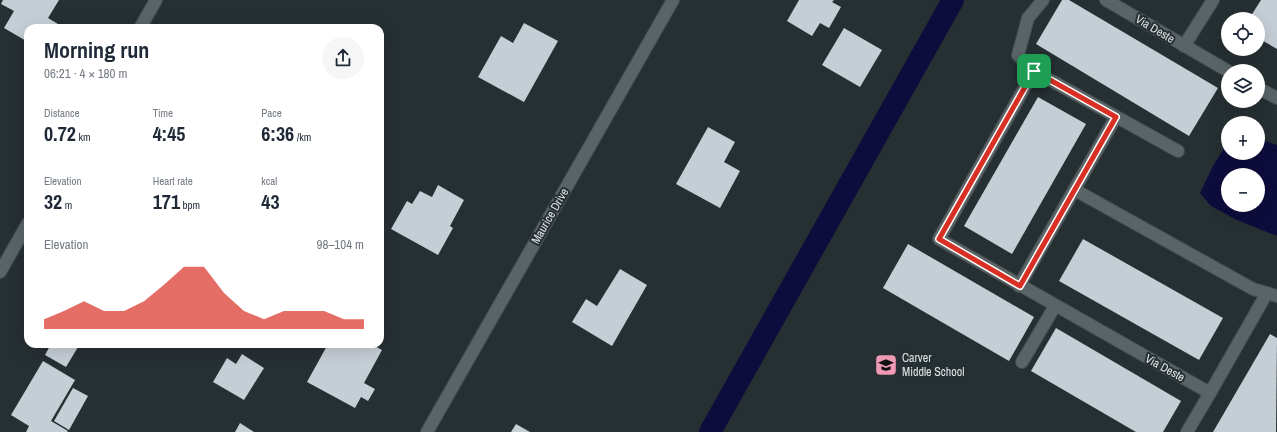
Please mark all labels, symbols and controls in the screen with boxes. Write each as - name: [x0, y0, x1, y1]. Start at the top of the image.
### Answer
- street label: Via Deste: [1132, 11, 1178, 47]
- map controls: [1221, 12, 1265, 212]
- button: locate: [1221, 12, 1265, 56]
- text: Morning run: [44, 35, 149, 65]
- button: share: [322, 37, 364, 79]
- pin: [1017, 54, 1051, 88]
- icon: arrive: [1023, 60, 1045, 82]
- button: layers: [1221, 64, 1265, 108]
- text: 06:21 · 4 × 180 m: [44, 65, 127, 82]
- text: Distance: [44, 106, 80, 120]
- text: Time: [153, 106, 173, 120]
- text: Pace: [261, 106, 282, 120]
- button: +: [1221, 116, 1265, 160]
- text: 0.72: [44, 120, 76, 147]
- text: 4:45: [153, 120, 185, 147]
- text: 6:36: [261, 120, 294, 147]
- text: km: [76, 130, 90, 144]
- text: /km: [294, 130, 311, 144]
- button: −: [1221, 168, 1265, 212]
- text: Elevation: [44, 174, 82, 188]
- text: Heart rate: [153, 174, 193, 188]
- text: kcal: [261, 174, 277, 188]
- street label: Maurice Drive: [528, 185, 572, 247]
- text: 32: [44, 188, 62, 215]
- text: 171: [153, 188, 180, 215]
- text: 43: [261, 188, 280, 215]
- text: m: [62, 198, 72, 212]
- text: bpm: [180, 198, 200, 212]
- text: Elevation: [44, 236, 88, 253]
- text: 98–104 m: [317, 236, 364, 253]
- place label: Carver Middle School: [902, 350, 964, 380]
- street label: Via Deste: [1142, 351, 1188, 385]
- school or university icon: Carver Middle School: [873, 352, 899, 378]

